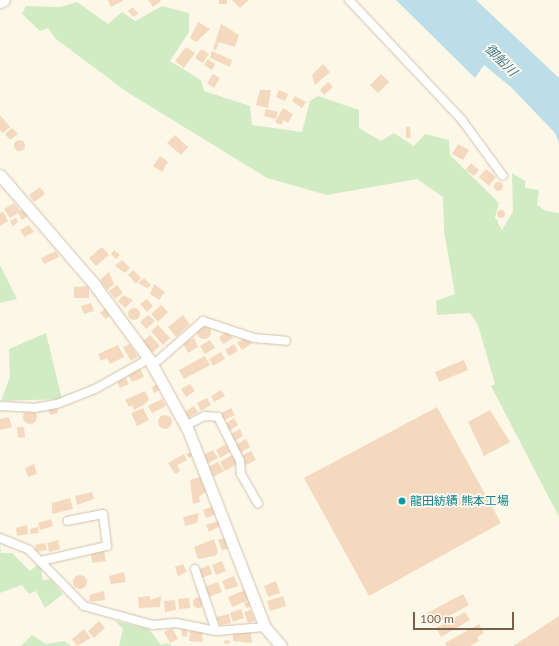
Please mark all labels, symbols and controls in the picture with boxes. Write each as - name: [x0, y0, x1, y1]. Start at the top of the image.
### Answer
- water label: 御船川: [482, 41, 520, 79]
- place label: 龍田紡績 熊本工場: [410, 494, 509, 508]
- marker: 龍田紡績 熊本工場: [397, 496, 407, 506]
- scale bar: [415, 604, 516, 630]
- text: 100 m: [420, 611, 454, 626]

